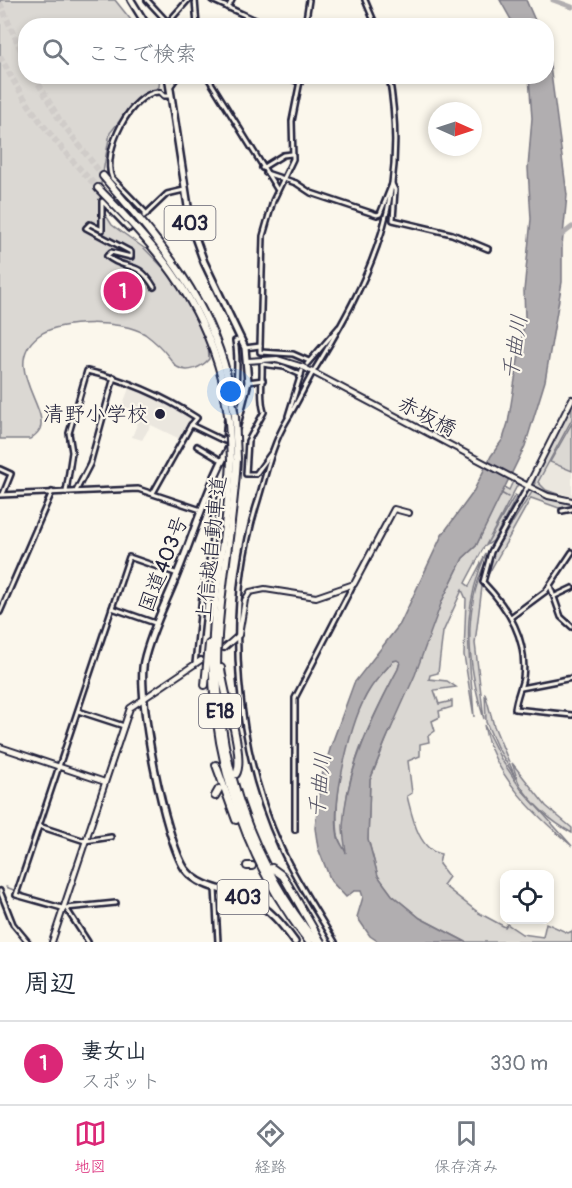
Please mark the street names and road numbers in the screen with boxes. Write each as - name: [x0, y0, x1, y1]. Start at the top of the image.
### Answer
- road number: 403: [164, 206, 216, 240]
- street label: 赤坂橋: [393, 390, 461, 443]
- street label: 上信越自動車道: [190, 475, 233, 624]
- street label: 国道403号: [133, 512, 194, 616]
- road number: E18: [199, 694, 241, 728]
- road number: 403: [218, 880, 268, 914]

